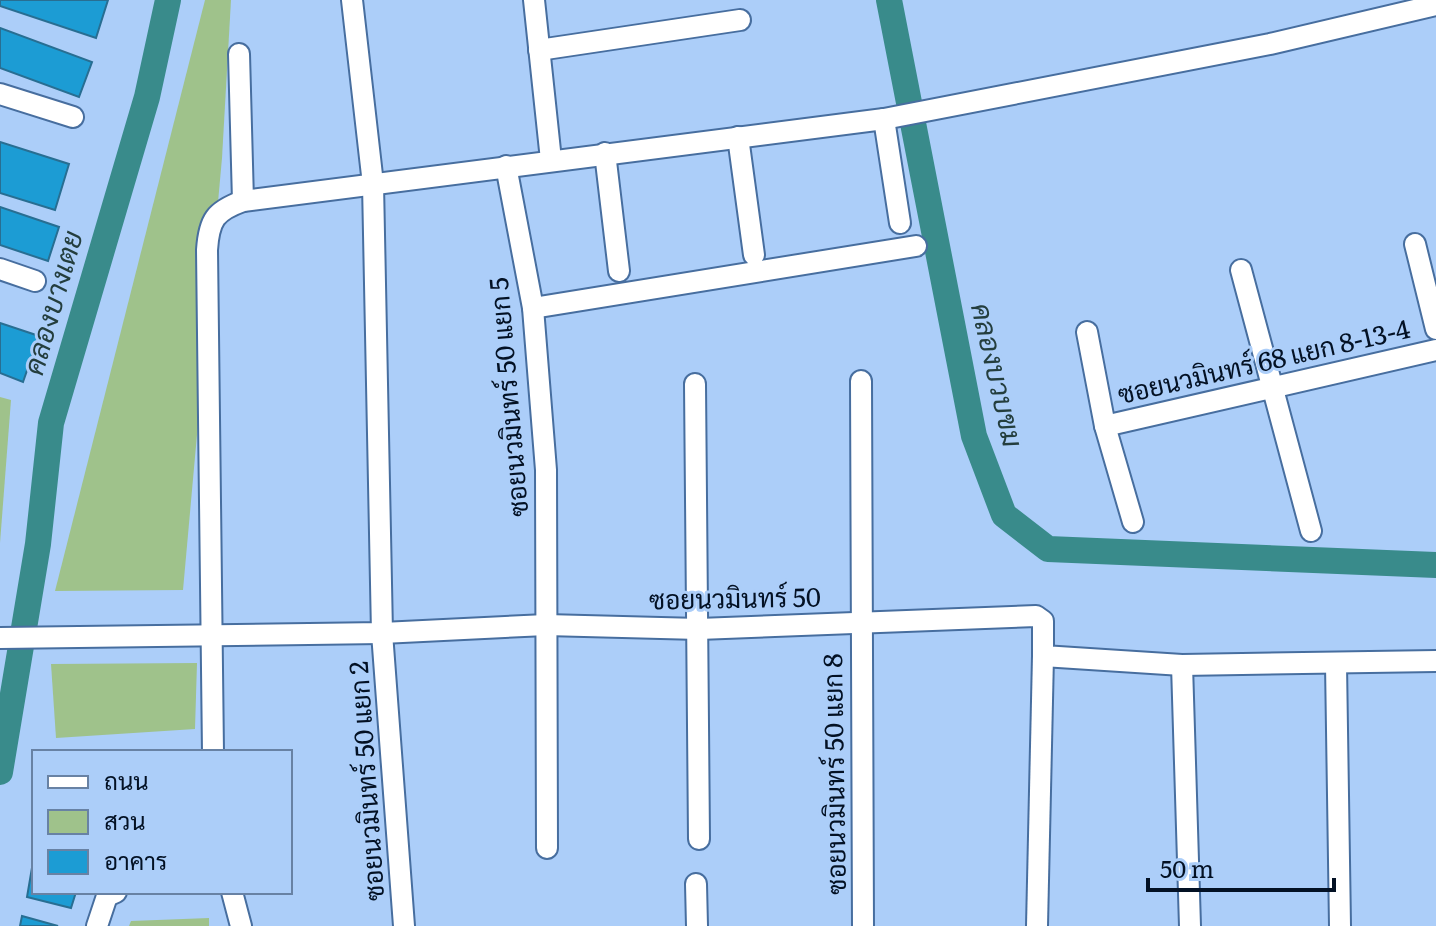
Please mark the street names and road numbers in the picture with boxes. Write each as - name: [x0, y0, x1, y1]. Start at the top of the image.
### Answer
- street label: ซอยนวมินทร์ 50 แยก 5: [477, 276, 536, 519]
- street label: ซอยนวมินทร์ 68 แยก 8-13-4: [1114, 307, 1413, 412]
- street label: ซอยนวมินทร์ 50: [649, 576, 821, 617]
- street label: ซอยนวมินทร์ 50 แยก 8: [811, 653, 854, 895]
- street label: ซอยนวมินทร์ 50 แยก 2: [337, 660, 392, 902]

